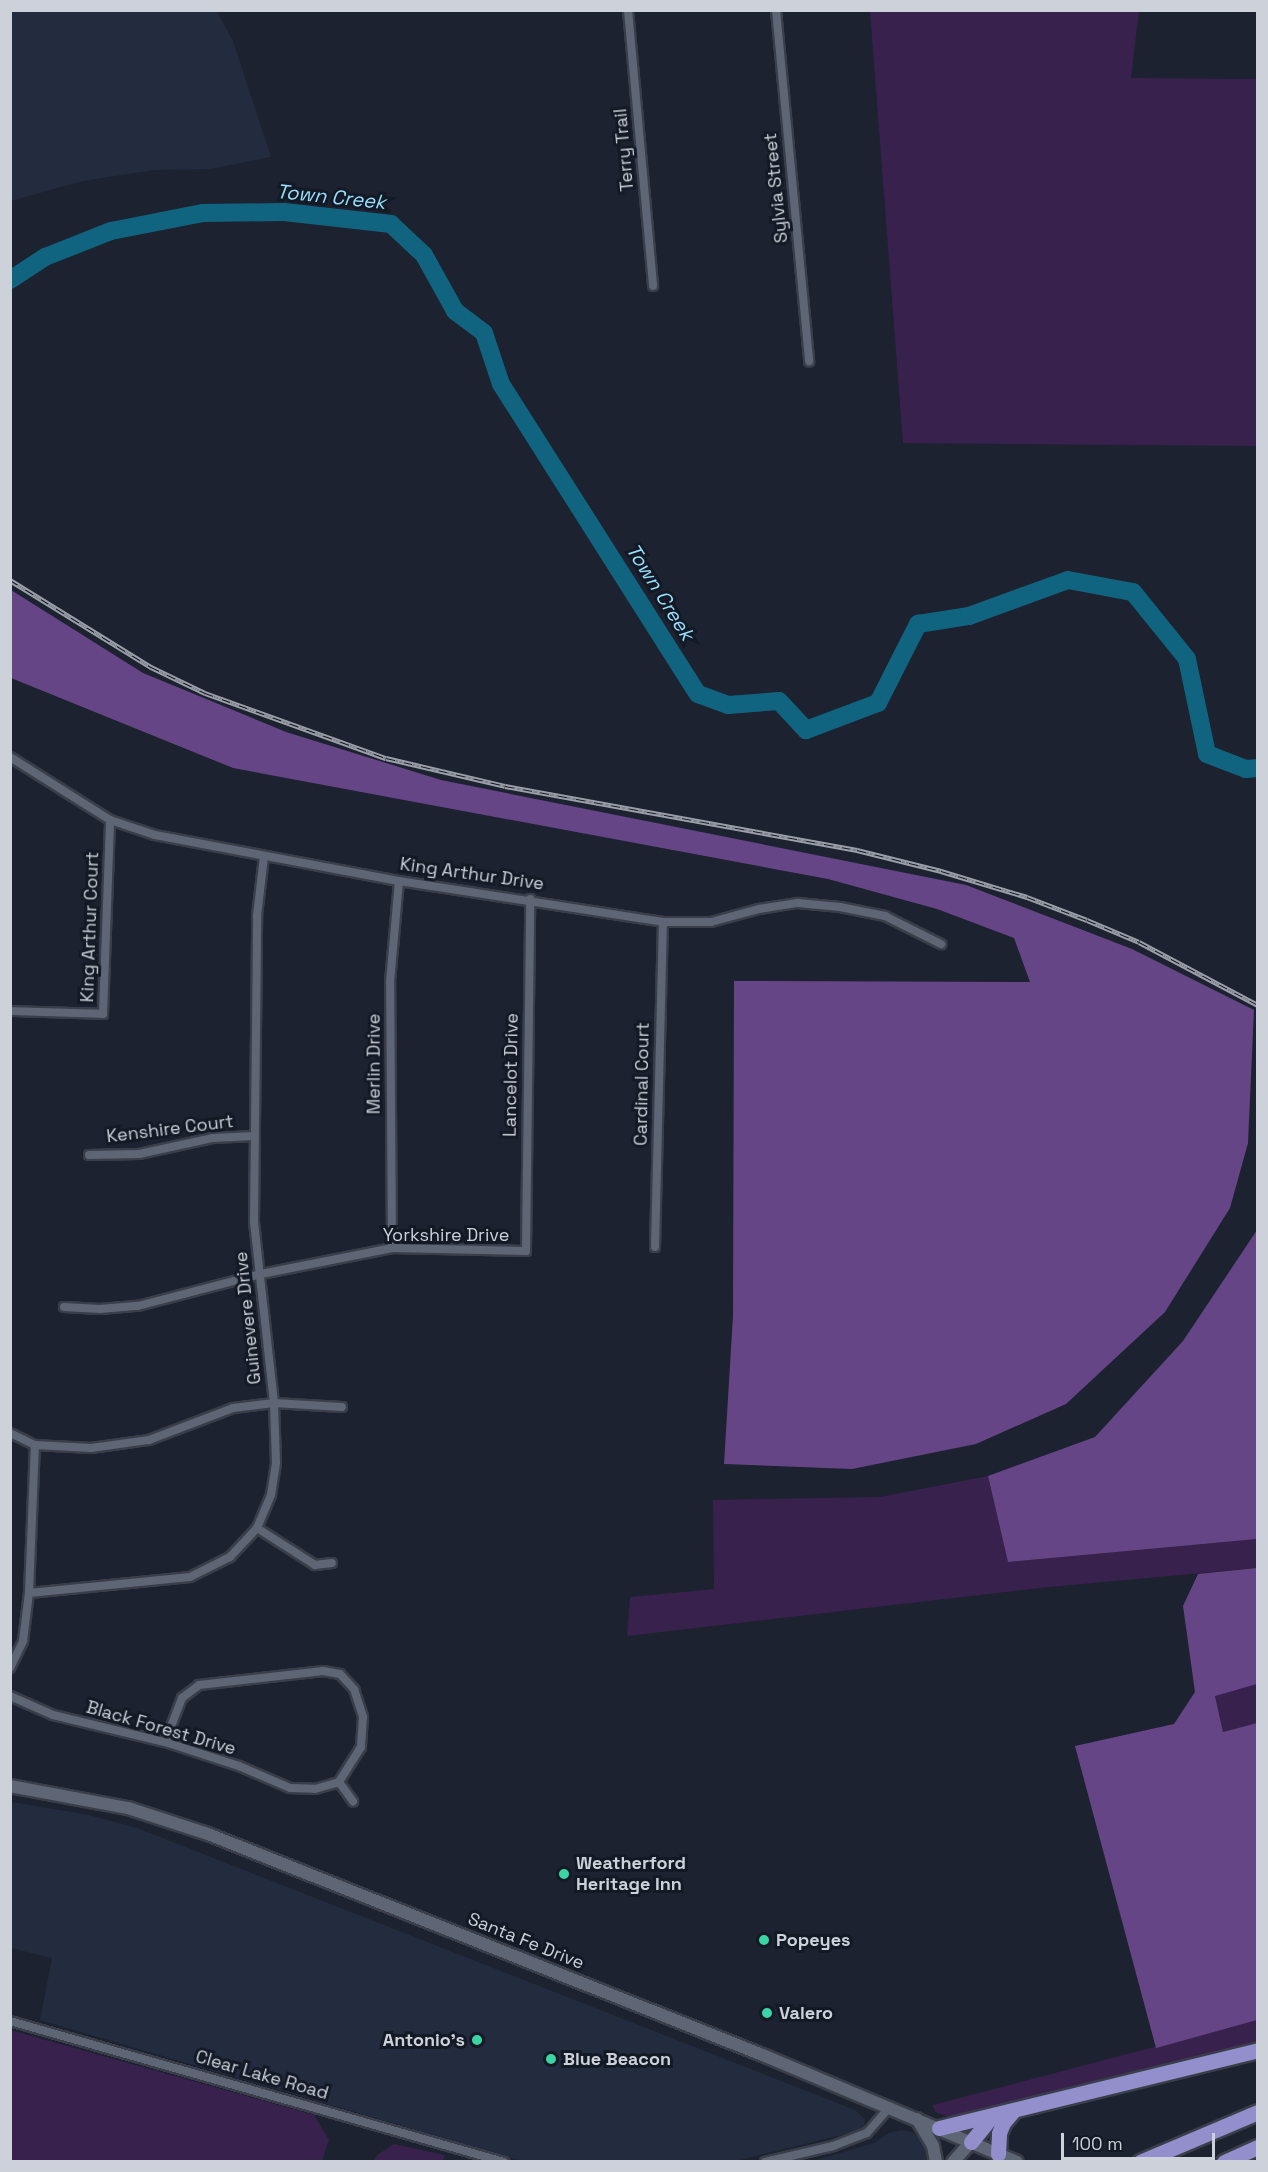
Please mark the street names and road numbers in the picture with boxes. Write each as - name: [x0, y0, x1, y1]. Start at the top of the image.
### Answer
- street label: Terry Trail: [610, 107, 638, 193]
- street label: Sylvia Street: [759, 132, 793, 244]
- street label: King Arthur Court: [77, 851, 103, 1003]
- street label: King Arthur Drive: [398, 853, 546, 895]
- street label: Lancelot Drive: [499, 1013, 523, 1137]
- street label: Merlin Drive: [363, 1014, 385, 1114]
- street label: Cardinal Court: [630, 1022, 654, 1146]
- street label: Kenshire Court: [105, 1110, 235, 1148]
- street label: Yorkshire Drive: [383, 1224, 509, 1246]
- street label: Guinevere Drive: [230, 1250, 266, 1386]
- street label: Black Forest Drive: [84, 1696, 238, 1760]
- street label: Santa Fe Drive: [465, 1908, 587, 1974]
- street label: Clear Lake Road: [193, 2046, 331, 2104]

